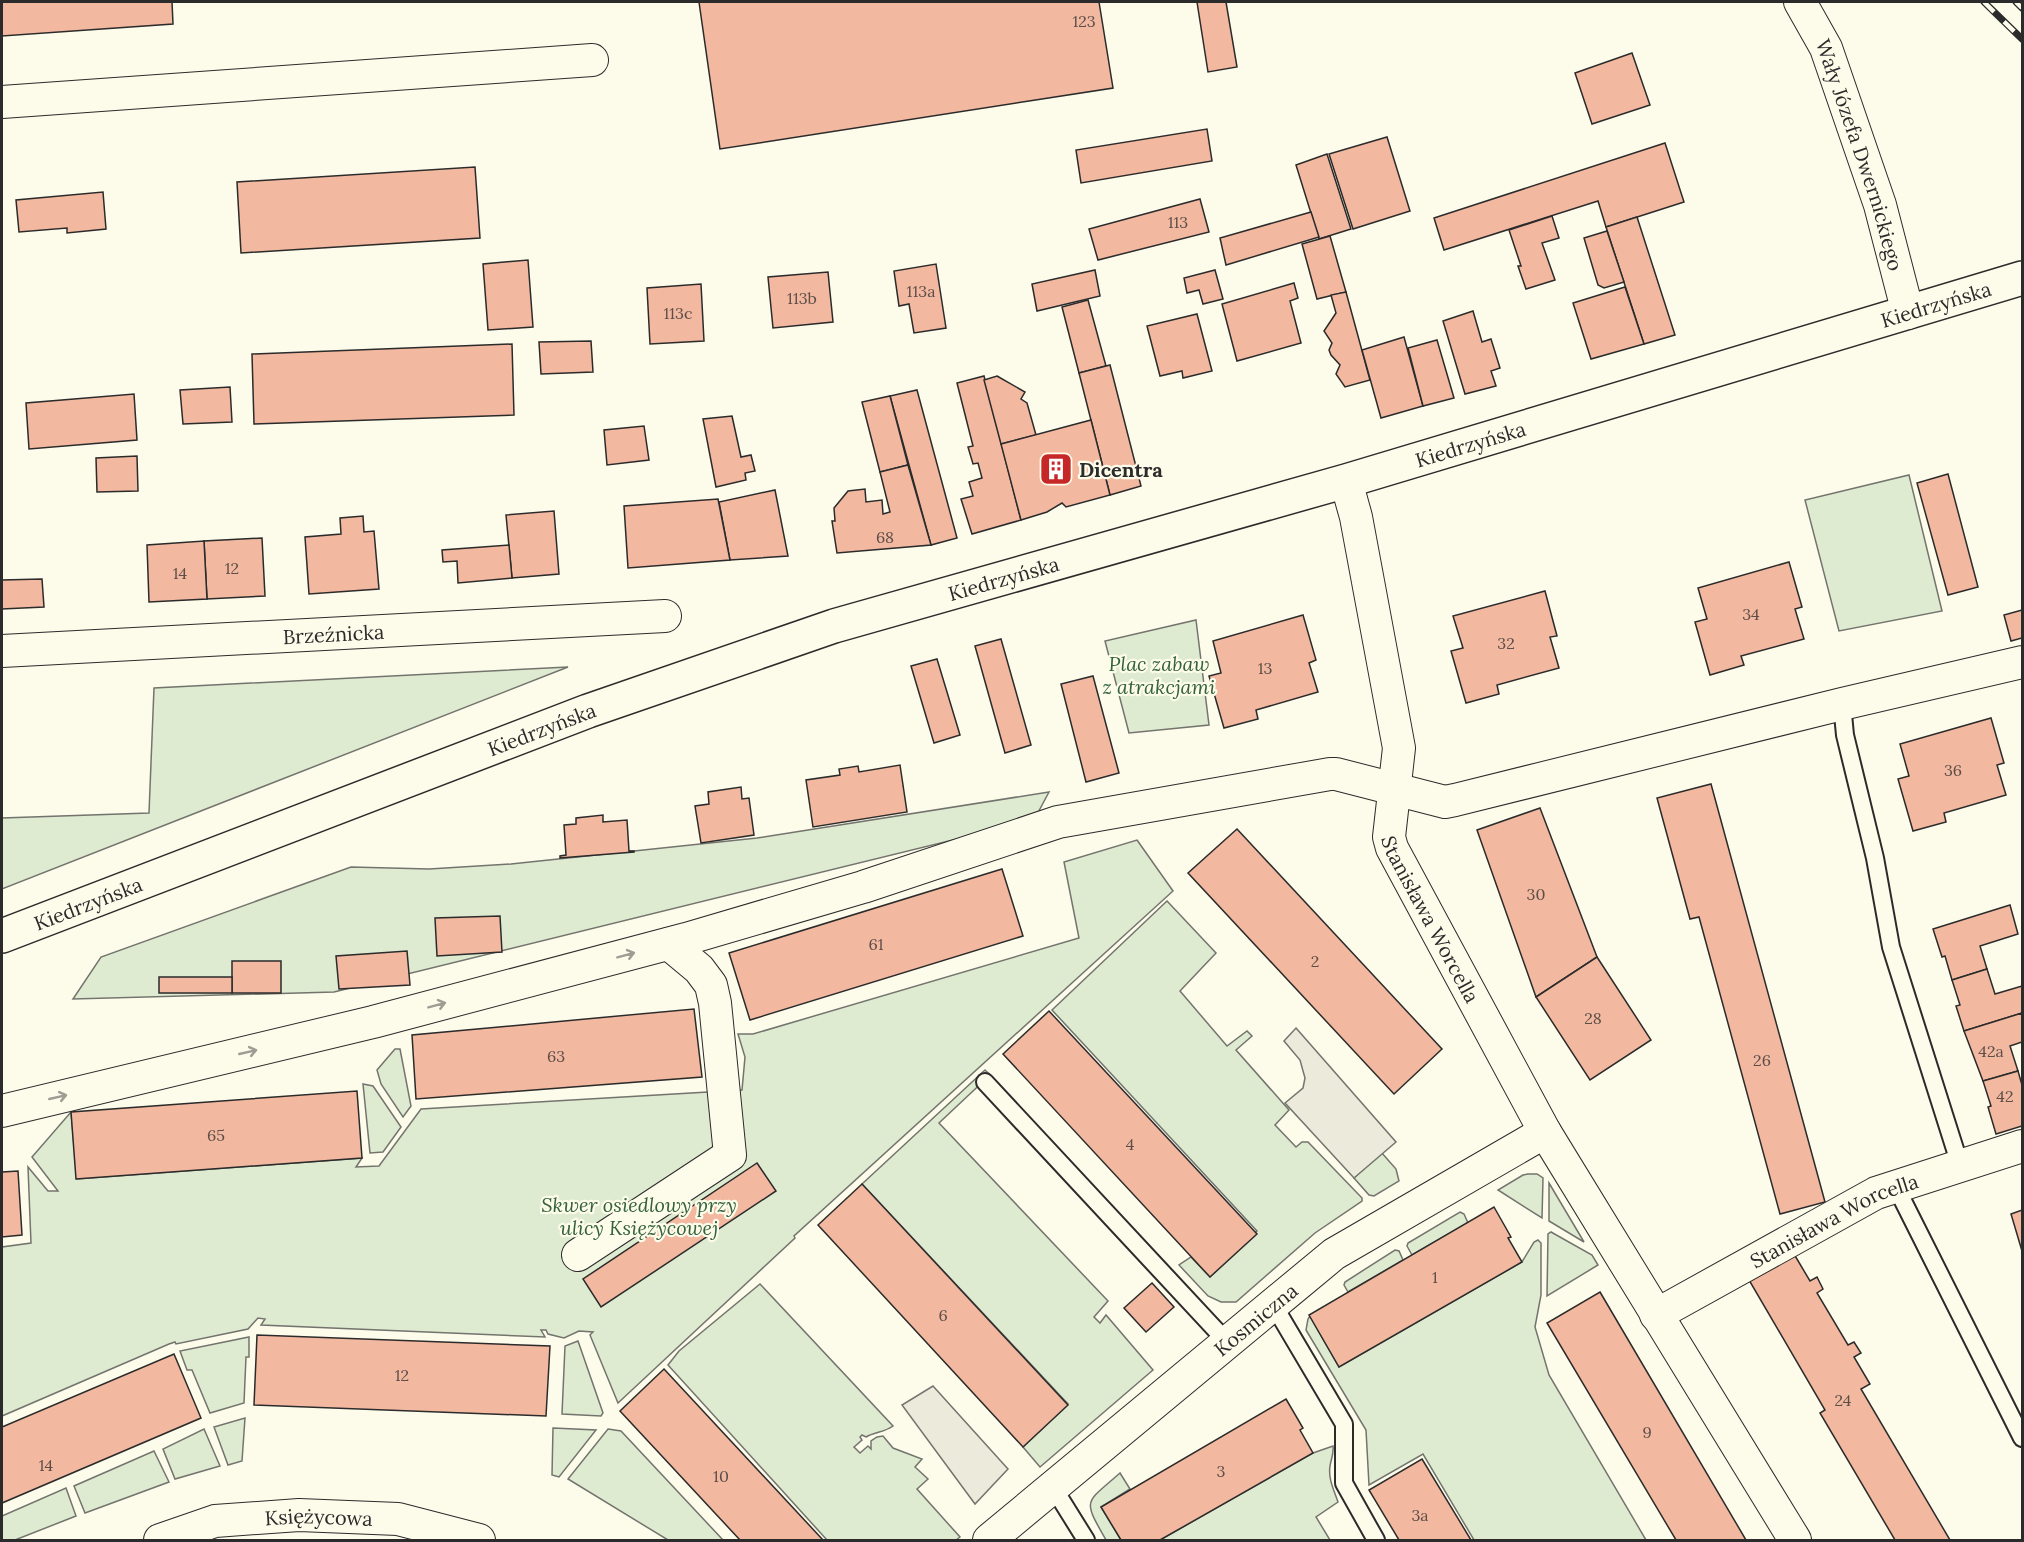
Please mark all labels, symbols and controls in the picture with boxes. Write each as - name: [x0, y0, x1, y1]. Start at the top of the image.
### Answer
- house number: 123: [1072, 11, 1096, 31]
- street label: Wały Józefa Dwernickiego: [1811, 36, 1909, 273]
- house number: 113: [1168, 212, 1188, 232]
- street label: Kiedrzyńska: [1878, 276, 1994, 332]
- house number: 113a: [907, 281, 935, 301]
- house number: 113b: [787, 288, 817, 308]
- house number: 113c: [663, 303, 693, 323]
- street label: Kiedrzyńska: [1412, 415, 1529, 472]
- building icon: Dicentra: [1038, 451, 1074, 487]
- place label: Dicentra: [1079, 457, 1163, 482]
- house number: 68: [876, 527, 894, 547]
- street label: Kiedrzyńska: [945, 550, 1062, 606]
- house number: 12: [225, 558, 239, 578]
- house number: 14: [173, 563, 188, 583]
- house number: 34: [1742, 604, 1760, 624]
- street label: Brzeźnicka: [282, 618, 385, 649]
- house number: 32: [1497, 633, 1515, 653]
- park label: Plac zabaw z atrakcjami: [1102, 651, 1216, 699]
- house number: 13: [1258, 658, 1272, 678]
- street label: Kiedrzyńska: [484, 697, 599, 761]
- house number: 36: [1944, 760, 1962, 780]
- street label: Stanisława Worcella: [1377, 833, 1485, 1007]
- street label: Kiedrzyńska: [30, 871, 146, 935]
- house number: 30: [1527, 884, 1545, 904]
- house number: 61: [868, 934, 884, 954]
- one-way arrow: [616, 949, 635, 961]
- house number: 2: [1311, 951, 1319, 971]
- one-way arrow: [428, 999, 447, 1010]
- house number: 28: [1584, 1008, 1602, 1028]
- house number: 42a: [1978, 1041, 2004, 1061]
- one-way arrow: [238, 1045, 257, 1057]
- house number: 63: [547, 1046, 565, 1066]
- house number: 26: [1753, 1050, 1771, 1070]
- house number: 42: [1996, 1086, 2014, 1106]
- one-way arrow: [48, 1091, 68, 1102]
- house number: 65: [207, 1125, 225, 1145]
- house number: 4: [1126, 1134, 1135, 1154]
- street label: Stanisława Worcella: [1745, 1168, 1921, 1273]
- park label: Skwer osiedlowy przy ulicy Księżycowej: [541, 1192, 737, 1240]
- house number: 1: [1432, 1267, 1438, 1287]
- street label: Kosmiczna: [1209, 1277, 1302, 1361]
- house number: 6: [938, 1305, 948, 1325]
- house number: 12: [395, 1365, 409, 1385]
- house number: 24: [1835, 1390, 1852, 1410]
- house number: 9: [1642, 1422, 1652, 1442]
- house number: 14: [39, 1455, 54, 1475]
- house number: 3: [1217, 1461, 1226, 1481]
- house number: 10: [713, 1466, 729, 1486]
- street label: Księżycowa: [264, 1502, 373, 1530]
- house number: 3a: [1411, 1505, 1429, 1525]

